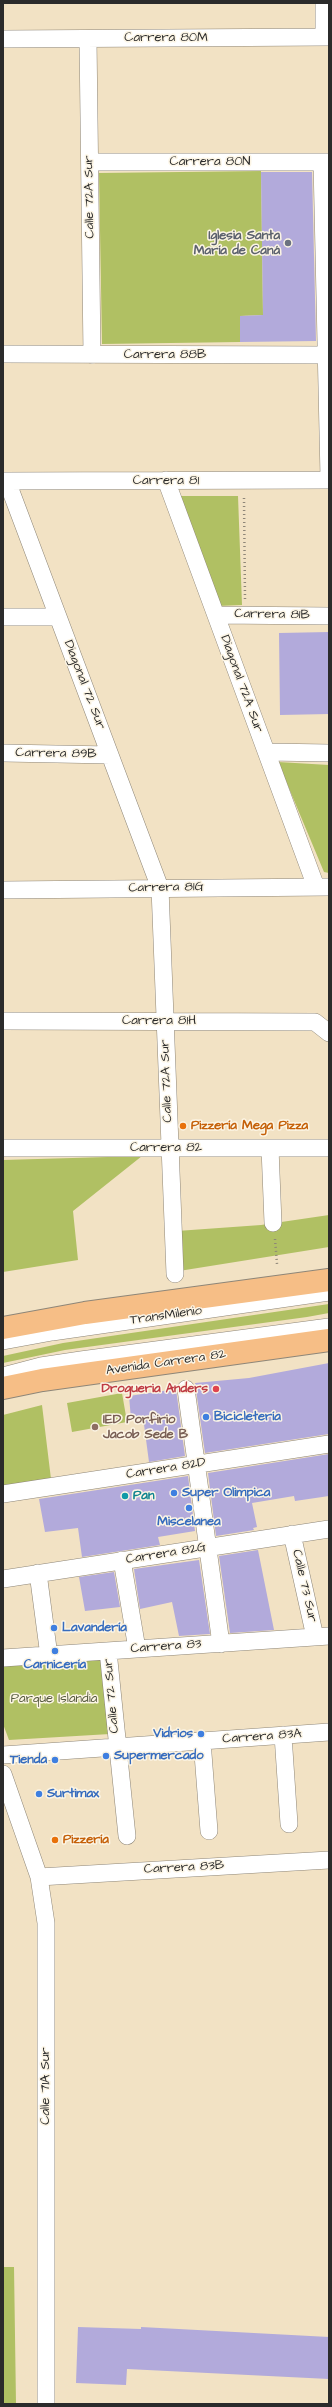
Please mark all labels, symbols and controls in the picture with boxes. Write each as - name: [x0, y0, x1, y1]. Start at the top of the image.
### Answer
- street label: Carrera 80M: [124, 30, 208, 46]
- street label: Carrera 80N: [170, 154, 250, 170]
- street label: Calle 72A Sur: [81, 155, 99, 239]
- place label: Iglesia Santa María de Caná: [194, 228, 280, 259]
- marker: Iglesia Santa María de Caná: [283, 238, 293, 248]
- street label: Carrera 88B: [124, 347, 206, 363]
- street label: Carrera 81: [133, 473, 199, 489]
- street label: Carrera 81B: [234, 607, 310, 623]
- street label: Diagonal 72A Sur: [216, 633, 266, 735]
- street label: Diagonal 72 Sur: [60, 638, 108, 732]
- street label: Carrera 89B: [15, 745, 97, 763]
- street label: Carrera 81G: [128, 880, 204, 896]
- street label: Carrera 81H: [122, 1013, 196, 1029]
- street label: Calle 72A Sur: [158, 1039, 176, 1123]
- place label: Pizzería Mega Pizza: [191, 1118, 308, 1134]
- marker: Pizzería Mega Pizza: [178, 1121, 188, 1131]
- street label: Carrera 82: [130, 1140, 202, 1156]
- street label: TransMilenio: [129, 1303, 203, 1329]
- street label: Avenida Carrera 82: [105, 1347, 227, 1379]
- place label: Drogueria Anders: [102, 1381, 208, 1397]
- marker: Drogueria Anders: [211, 1384, 221, 1394]
- place label: Bicicletería: [214, 1409, 281, 1425]
- place label: IED Porfirio Jacob Sede B: [103, 1412, 188, 1443]
- marker: Bicicletería: [201, 1412, 211, 1422]
- marker: IED Porfirio Jacob Sede B: [90, 1422, 100, 1432]
- street label: Carrera 82D: [125, 1455, 207, 1483]
- place label: Super Olimpica: [182, 1485, 270, 1501]
- place label: Pan: [133, 1488, 154, 1504]
- marker: Super Olimpica: [169, 1488, 179, 1498]
- marker: Pan: [120, 1491, 130, 1501]
- marker: Miscelanea: [184, 1503, 194, 1513]
- place label: Miscelanea: [157, 1514, 221, 1530]
- street label: Carrera 82G: [125, 1540, 207, 1568]
- street label: Calle 73 Sur: [288, 1548, 320, 1624]
- place label: Lavandería: [62, 1620, 127, 1636]
- marker: Lavandería: [49, 1623, 59, 1633]
- street label: Carrera 83: [130, 1637, 202, 1657]
- marker: Carnicería: [50, 1646, 60, 1656]
- place label: Carnicería: [24, 1657, 86, 1673]
- street label: Calle 72 Sur: [101, 1658, 123, 1734]
- park label: Parque Islandia: [11, 1691, 97, 1707]
- place label: Vidrios: [153, 1726, 193, 1742]
- street label: Carrera 83A: [222, 1726, 302, 1748]
- marker: Vidrios: [196, 1729, 206, 1739]
- place label: Supermercado: [114, 1748, 204, 1764]
- marker: Supermercado: [101, 1751, 111, 1761]
- place label: Tienda: [10, 1752, 47, 1768]
- marker: Tienda: [50, 1755, 60, 1765]
- place label: Surtimax: [47, 1786, 99, 1802]
- marker: Surtimax: [34, 1789, 44, 1799]
- place label: Pizzería: [63, 1832, 109, 1848]
- marker: Pizzería: [50, 1835, 60, 1845]
- street label: Carrera 83B: [143, 1858, 225, 1878]
- street label: Calle 71A Sur: [38, 2047, 54, 2125]

